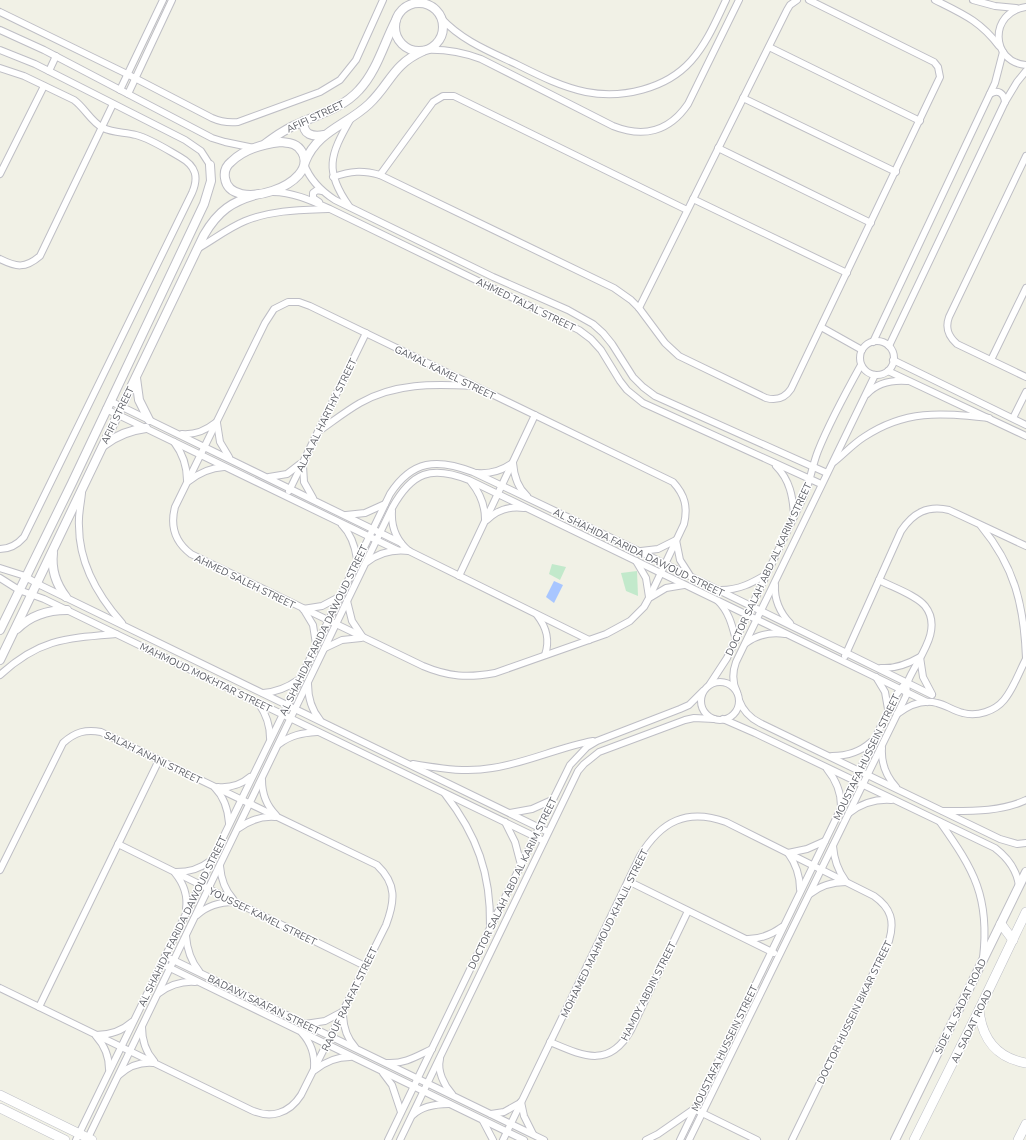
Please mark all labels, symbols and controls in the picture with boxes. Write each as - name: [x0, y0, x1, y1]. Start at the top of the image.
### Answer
- street label: AFIFI STREET: [284, 97, 347, 136]
- street label: AHMED TALAL STREET: [474, 275, 577, 335]
- street label: GAMAL KAMEL STREET: [392, 342, 497, 403]
- street label: ALAA AL HARTHY STREET: [293, 356, 361, 475]
- street label: AFIFI STREET: [98, 384, 138, 446]
- street label: DOCTOR SALAH ABD AL KARIM STREET: [723, 481, 815, 658]
- street label: AL SHAHIDA FARIDA DAWOUD STREET: [551, 505, 726, 600]
- street label: AL SHAHIDA FARIDA DAWOUD STREET: [276, 543, 371, 718]
- street label: AHMED SALEH STREET: [192, 551, 297, 612]
- street label: MAHMOUD MOKHTAR STREET: [137, 640, 274, 716]
- street label: MOUSTAFA HUSSEIN STREET: [830, 692, 904, 823]
- street label: SALAH ANANI STREET: [101, 728, 204, 788]
- street label: DOCTOR SALAH ABD AL KARIM STREET: [465, 795, 561, 972]
- street label: AL SHAHIDA FARIDA DAWOUD STREET: [135, 834, 230, 1009]
- street label: MOHAMED MAHMOUD KHALIL STREET: [558, 847, 652, 1020]
- street label: YOUSSEF KAMEL STREET: [205, 884, 319, 949]
- street label: DOCTOR HUSSEIN BIKAR STREET: [814, 938, 896, 1086]
- street label: HAMDY ABDIN STREET: [618, 940, 680, 1043]
- street label: RAOUF RAAFAT STREET: [319, 945, 381, 1054]
- street label: SIDE AL SADAT ROAD: [932, 956, 988, 1056]
- street label: BADAWI SAAFAN STREET: [205, 972, 322, 1038]
- street label: MOUSTAFA HUSSEIN STREET: [688, 983, 762, 1114]
- street label: AL SADAT ROAD: [948, 987, 994, 1065]

